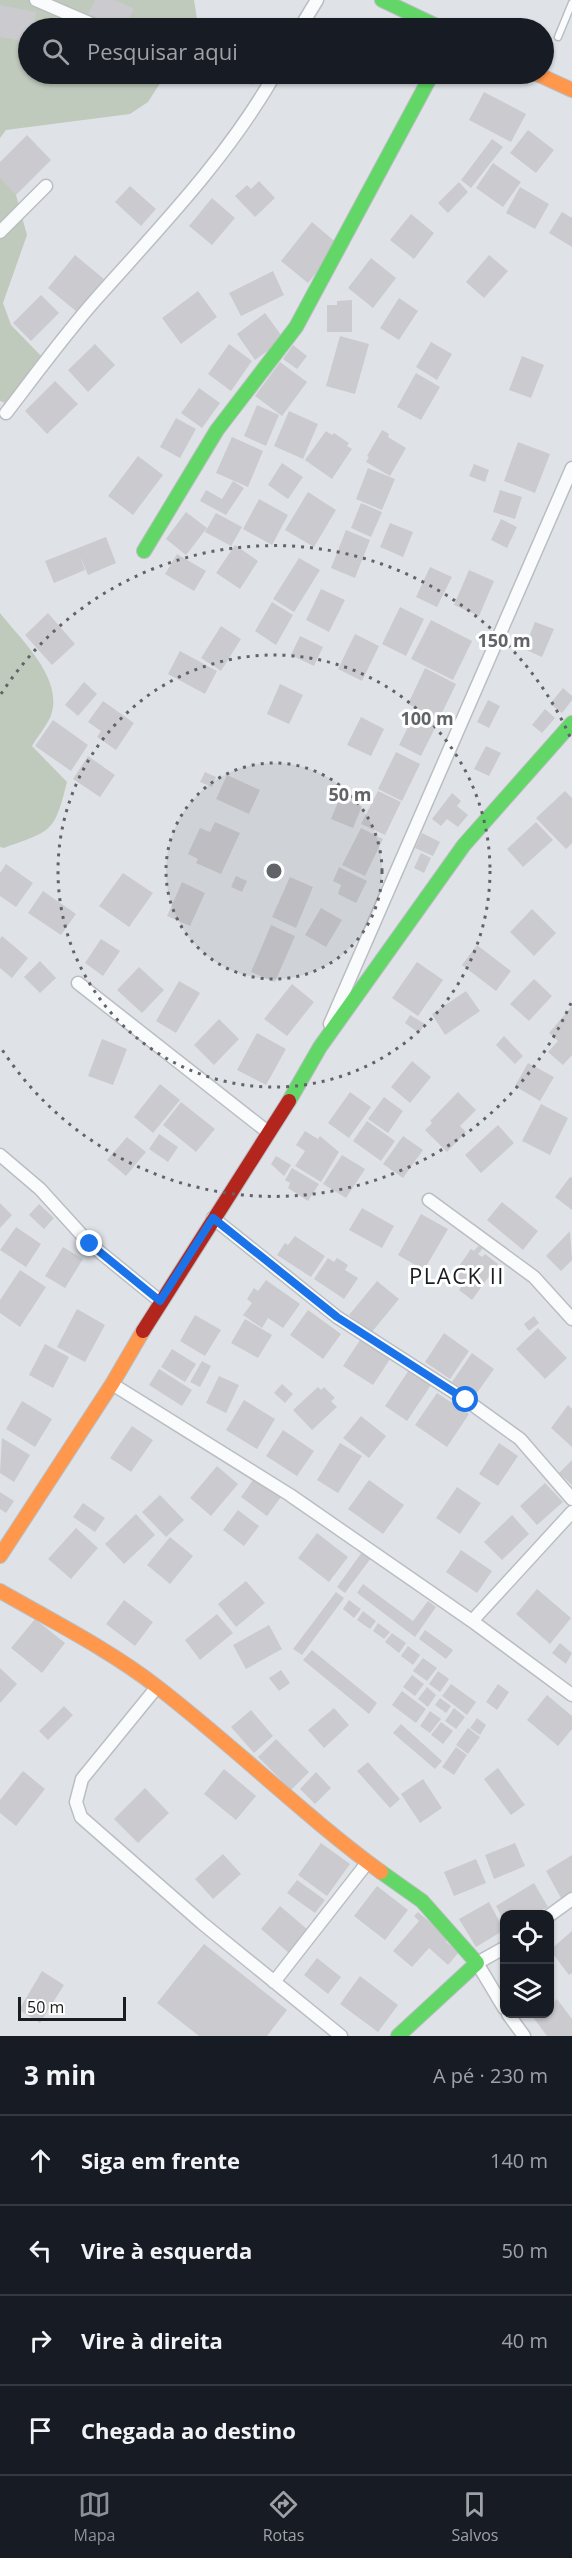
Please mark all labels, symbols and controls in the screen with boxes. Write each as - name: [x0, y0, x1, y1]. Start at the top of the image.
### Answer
- search box: [18, 18, 554, 84]
- icon: search: [39, 35, 72, 68]
- text: Pesquisar aqui: [87, 36, 238, 66]
- text: 150 m: [477, 628, 531, 652]
- text: 100 m: [400, 706, 454, 730]
- text: 50 m: [329, 782, 371, 806]
- centre of rings: [264, 861, 284, 881]
- route end: [76, 1230, 102, 1256]
- district label: PLACK II: [409, 1260, 505, 1290]
- route start: [452, 1386, 478, 1412]
- map controls: [500, 1910, 554, 2018]
- button: locate: [500, 1910, 554, 1964]
- button: layers: [500, 1964, 554, 2018]
- scale bar: [18, 1994, 126, 2022]
- text: 50 m: [27, 1996, 64, 2018]
- text: 3 min: [24, 2057, 96, 2093]
- text: A pé · 230 m: [433, 2062, 548, 2089]
- icon: ahead: [24, 2144, 57, 2177]
- text: Siga em frente: [81, 2145, 240, 2175]
- text: 140 m: [490, 2147, 548, 2174]
- icon: left: [24, 2234, 57, 2267]
- text: Vire à esquerda: [81, 2235, 252, 2265]
- text: 50 m: [501, 2237, 548, 2264]
- icon: right: [24, 2324, 57, 2357]
- text: Vire à direita: [81, 2325, 223, 2355]
- text: 40 m: [501, 2327, 548, 2354]
- icon: arrive: [24, 2414, 57, 2447]
- text: Chegada ao destino: [81, 2415, 296, 2445]
- tab: Mapa: [74, 2488, 116, 2546]
- tab: Rotas: [263, 2488, 304, 2546]
- tab: Salvos: [451, 2488, 498, 2546]

